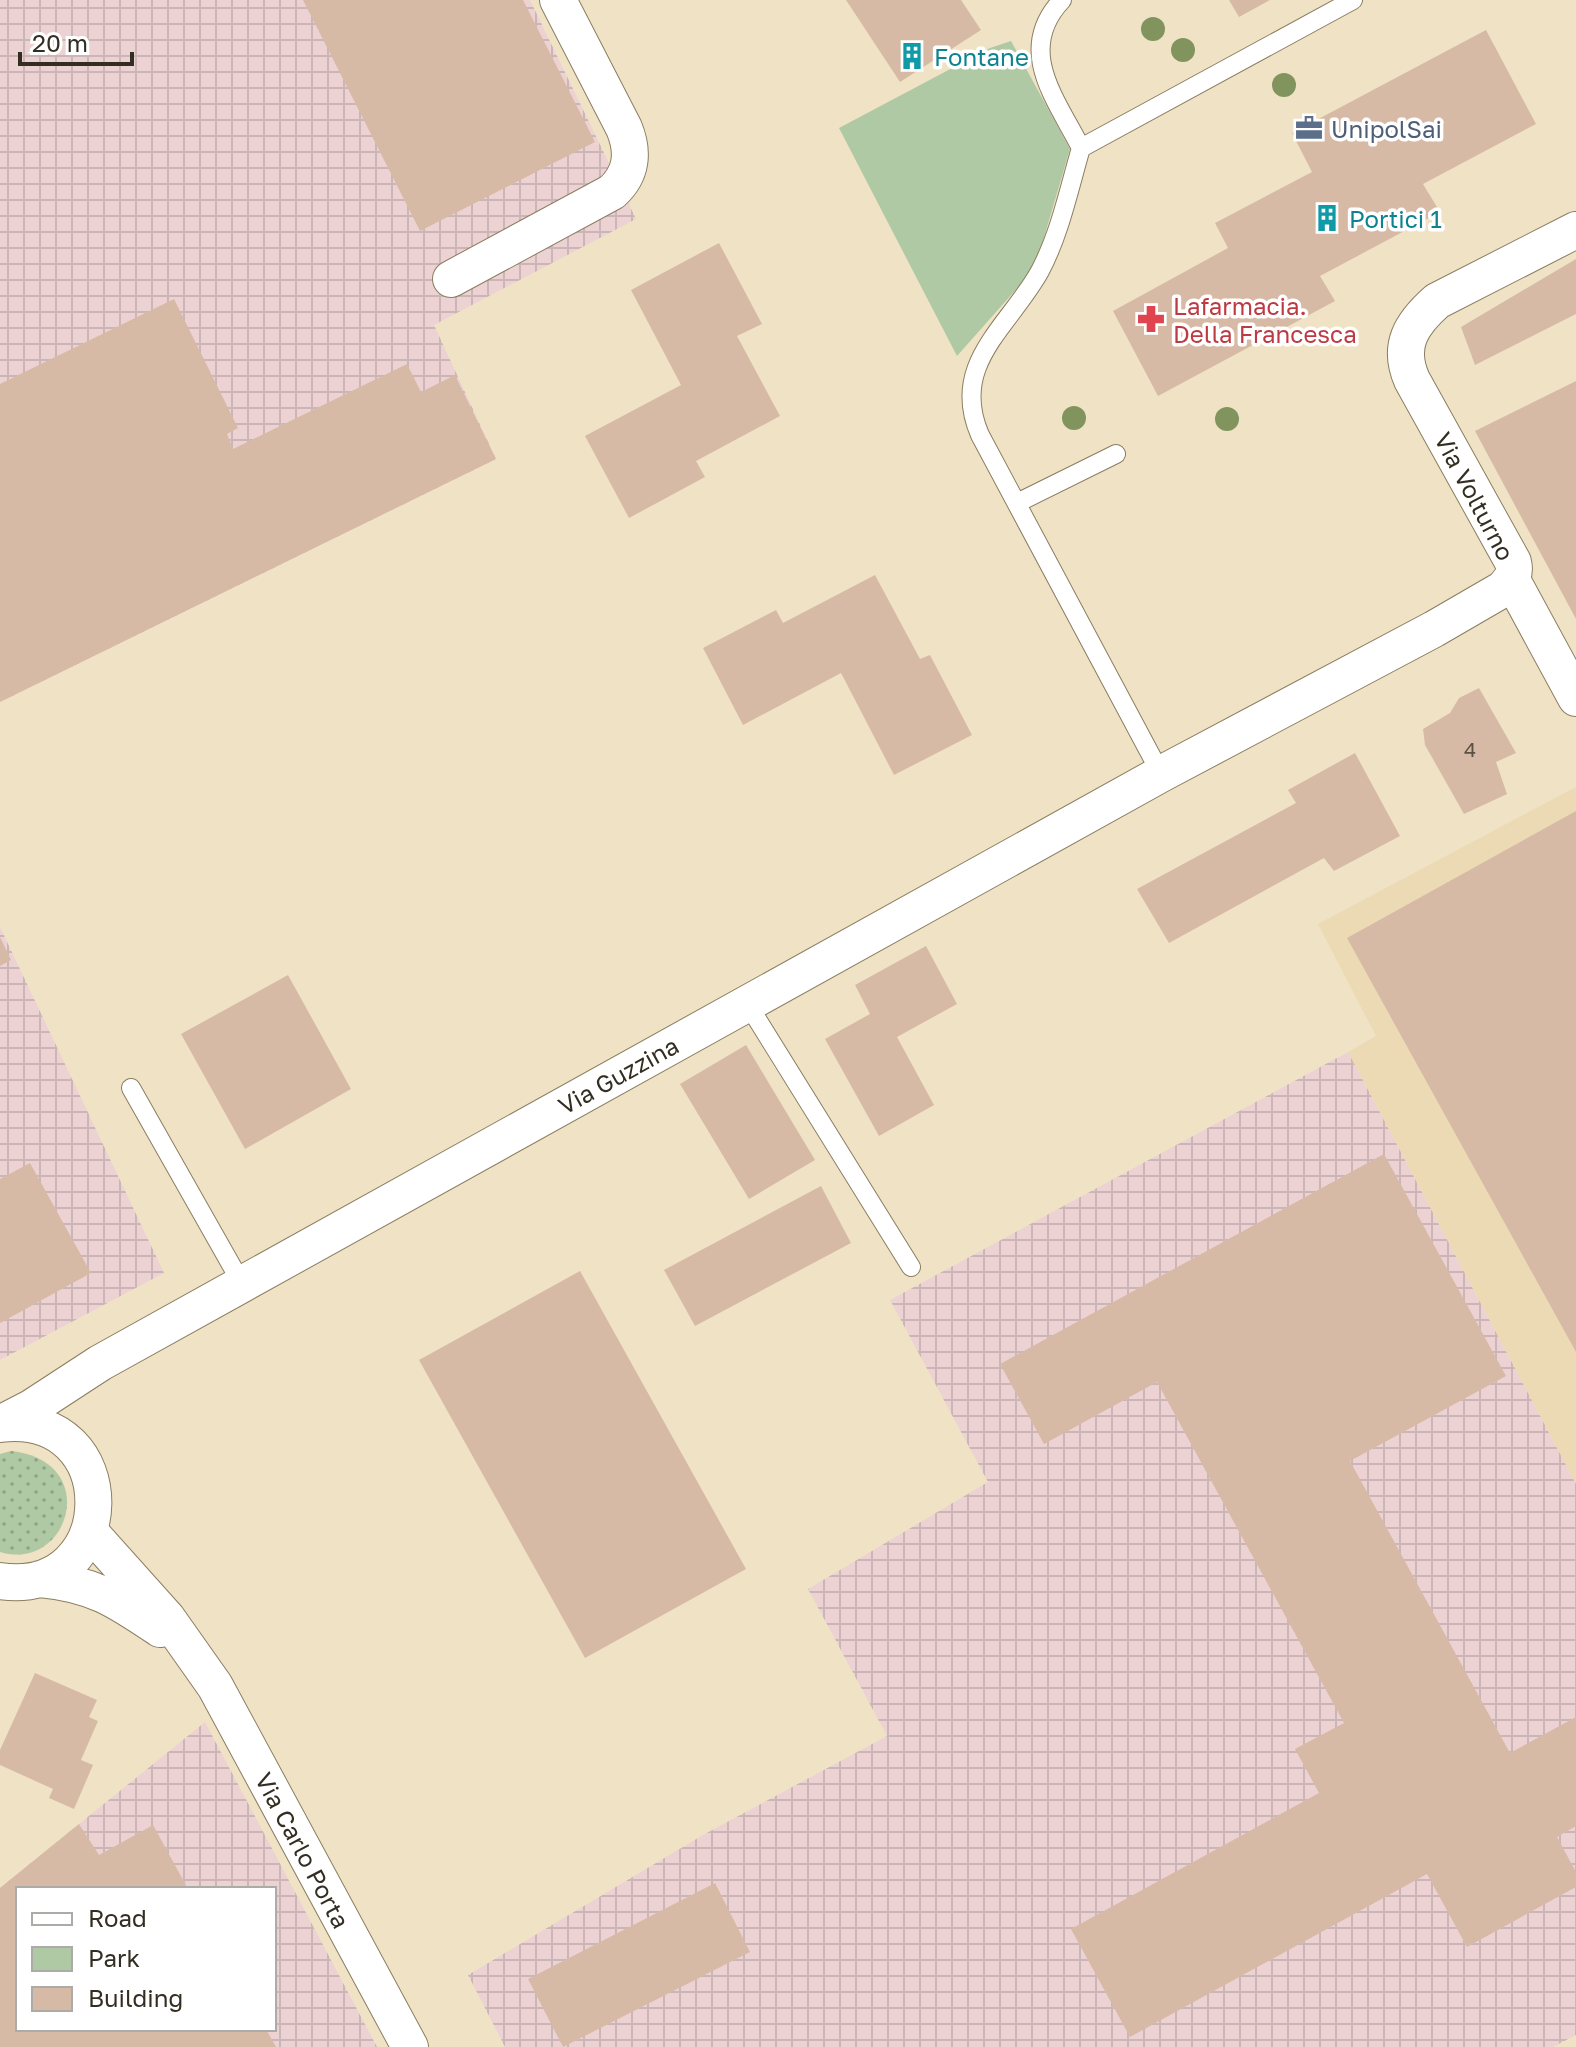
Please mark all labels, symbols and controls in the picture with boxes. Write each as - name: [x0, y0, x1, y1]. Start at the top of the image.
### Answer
- scale bar: [20, 16, 132, 66]
- text: 20 m: [32, 28, 88, 57]
- building icon: Fontane: [897, 41, 927, 71]
- place label: Fontane: [934, 42, 1029, 71]
- office icon: UnipolSai: [1294, 113, 1324, 143]
- place label: UnipolSai: [1331, 114, 1442, 143]
- building icon: Portici 1: [1312, 203, 1342, 233]
- place label: Portici 1: [1349, 204, 1442, 233]
- place label: Lafarmacia. Della Francesca: [1173, 291, 1357, 348]
- pharmacy icon: Lafarmacia. Della Francesca: [1136, 304, 1166, 334]
- street label: Via Volturno: [1429, 427, 1521, 565]
- house number: 4: [1464, 737, 1476, 761]
- street label: Via Guzzina: [553, 1030, 683, 1120]
- street label: Via Carlo Porta: [250, 1767, 356, 1933]
- legend: [16, 1887, 276, 2031]
- text: Road: [88, 1903, 147, 1932]
- text: Park: [88, 1943, 140, 1972]
- text: Building: [88, 1983, 183, 2012]

